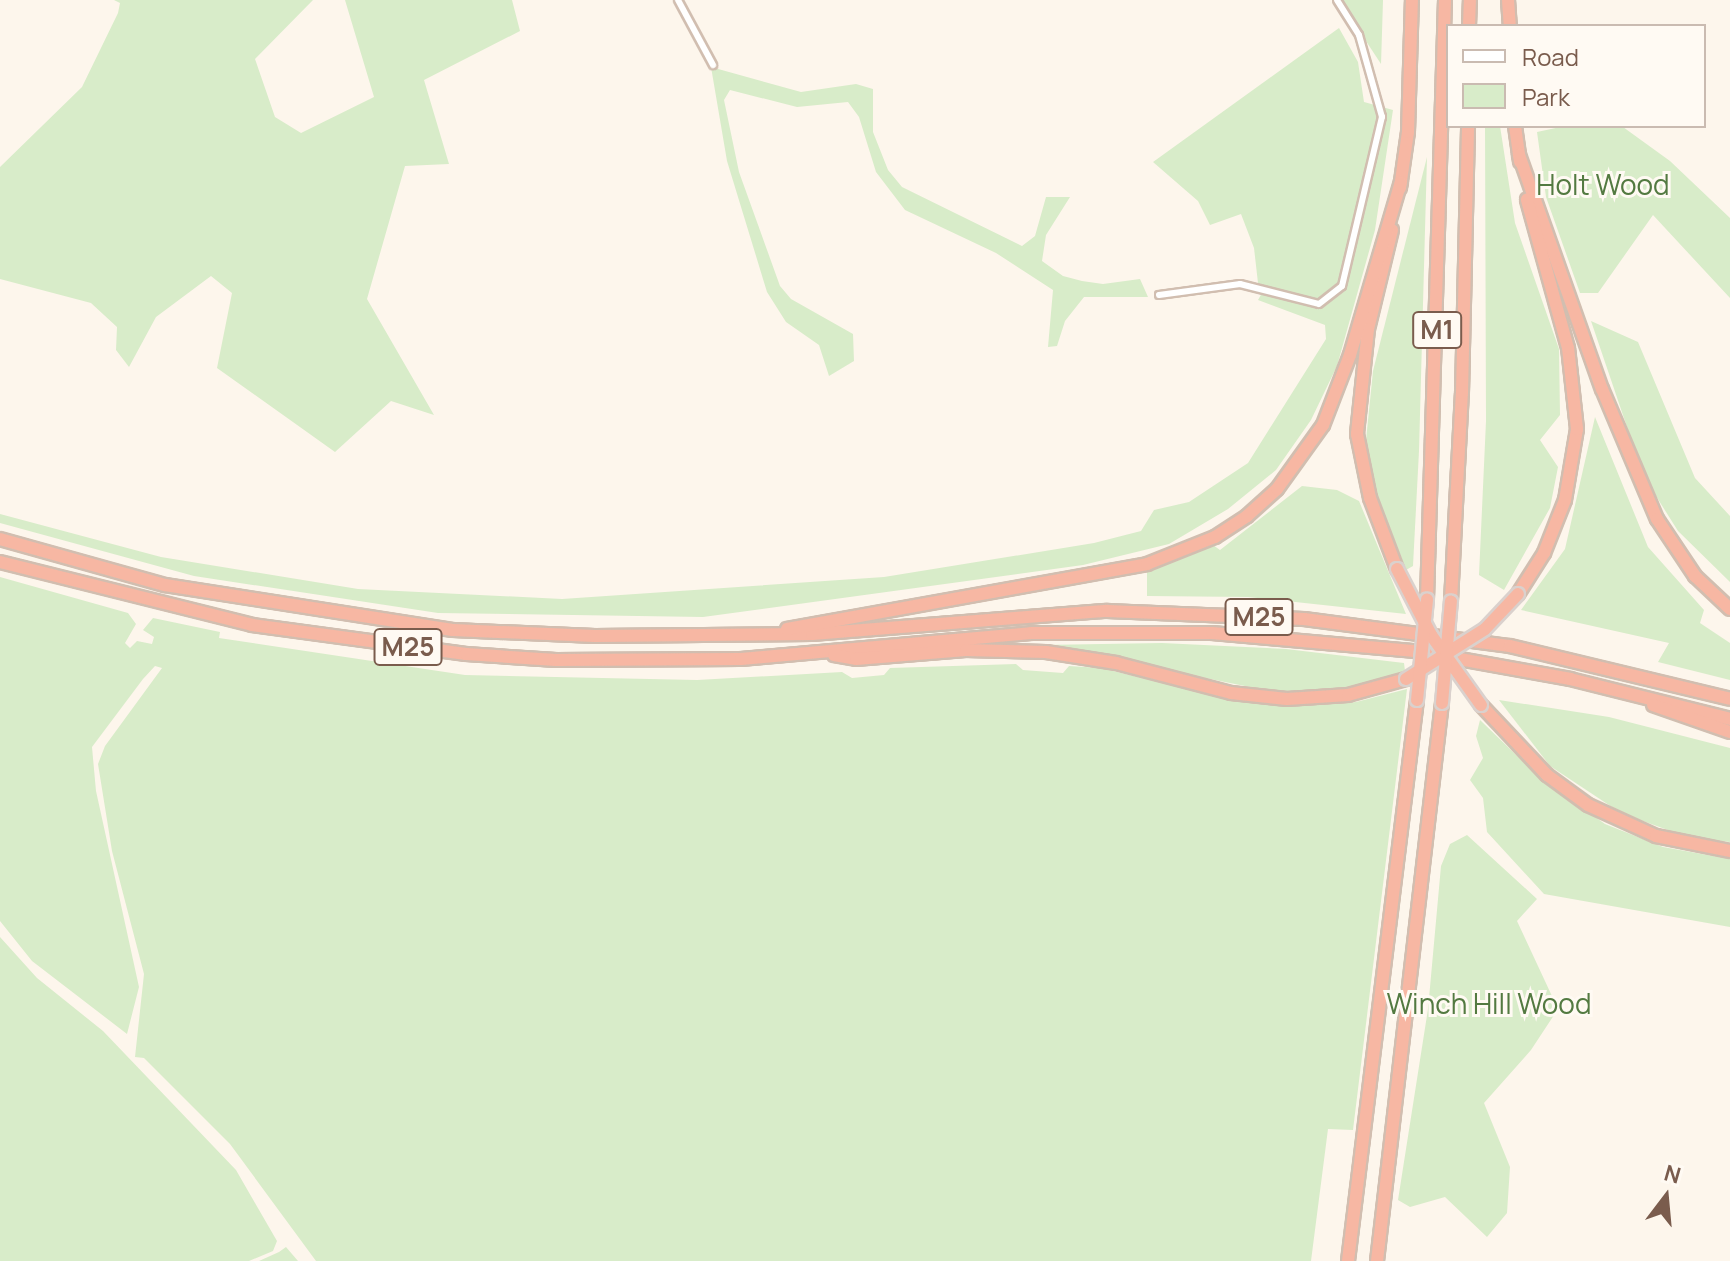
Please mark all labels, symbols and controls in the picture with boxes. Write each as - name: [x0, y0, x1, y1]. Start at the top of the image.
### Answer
- legend: [1446, 24, 1706, 128]
- text: Road: [1522, 40, 1579, 73]
- text: Park: [1522, 80, 1570, 113]
- park label: Holt Wood: [1536, 167, 1670, 201]
- road number: M1: [1411, 308, 1463, 352]
- road number: M25: [1223, 595, 1295, 639]
- road number: M25: [372, 625, 444, 669]
- park label: Winch Hill Wood: [1386, 986, 1592, 1020]
- north arrow: [1626, 1157, 1706, 1237]
- text: N: [1661, 1157, 1684, 1191]

